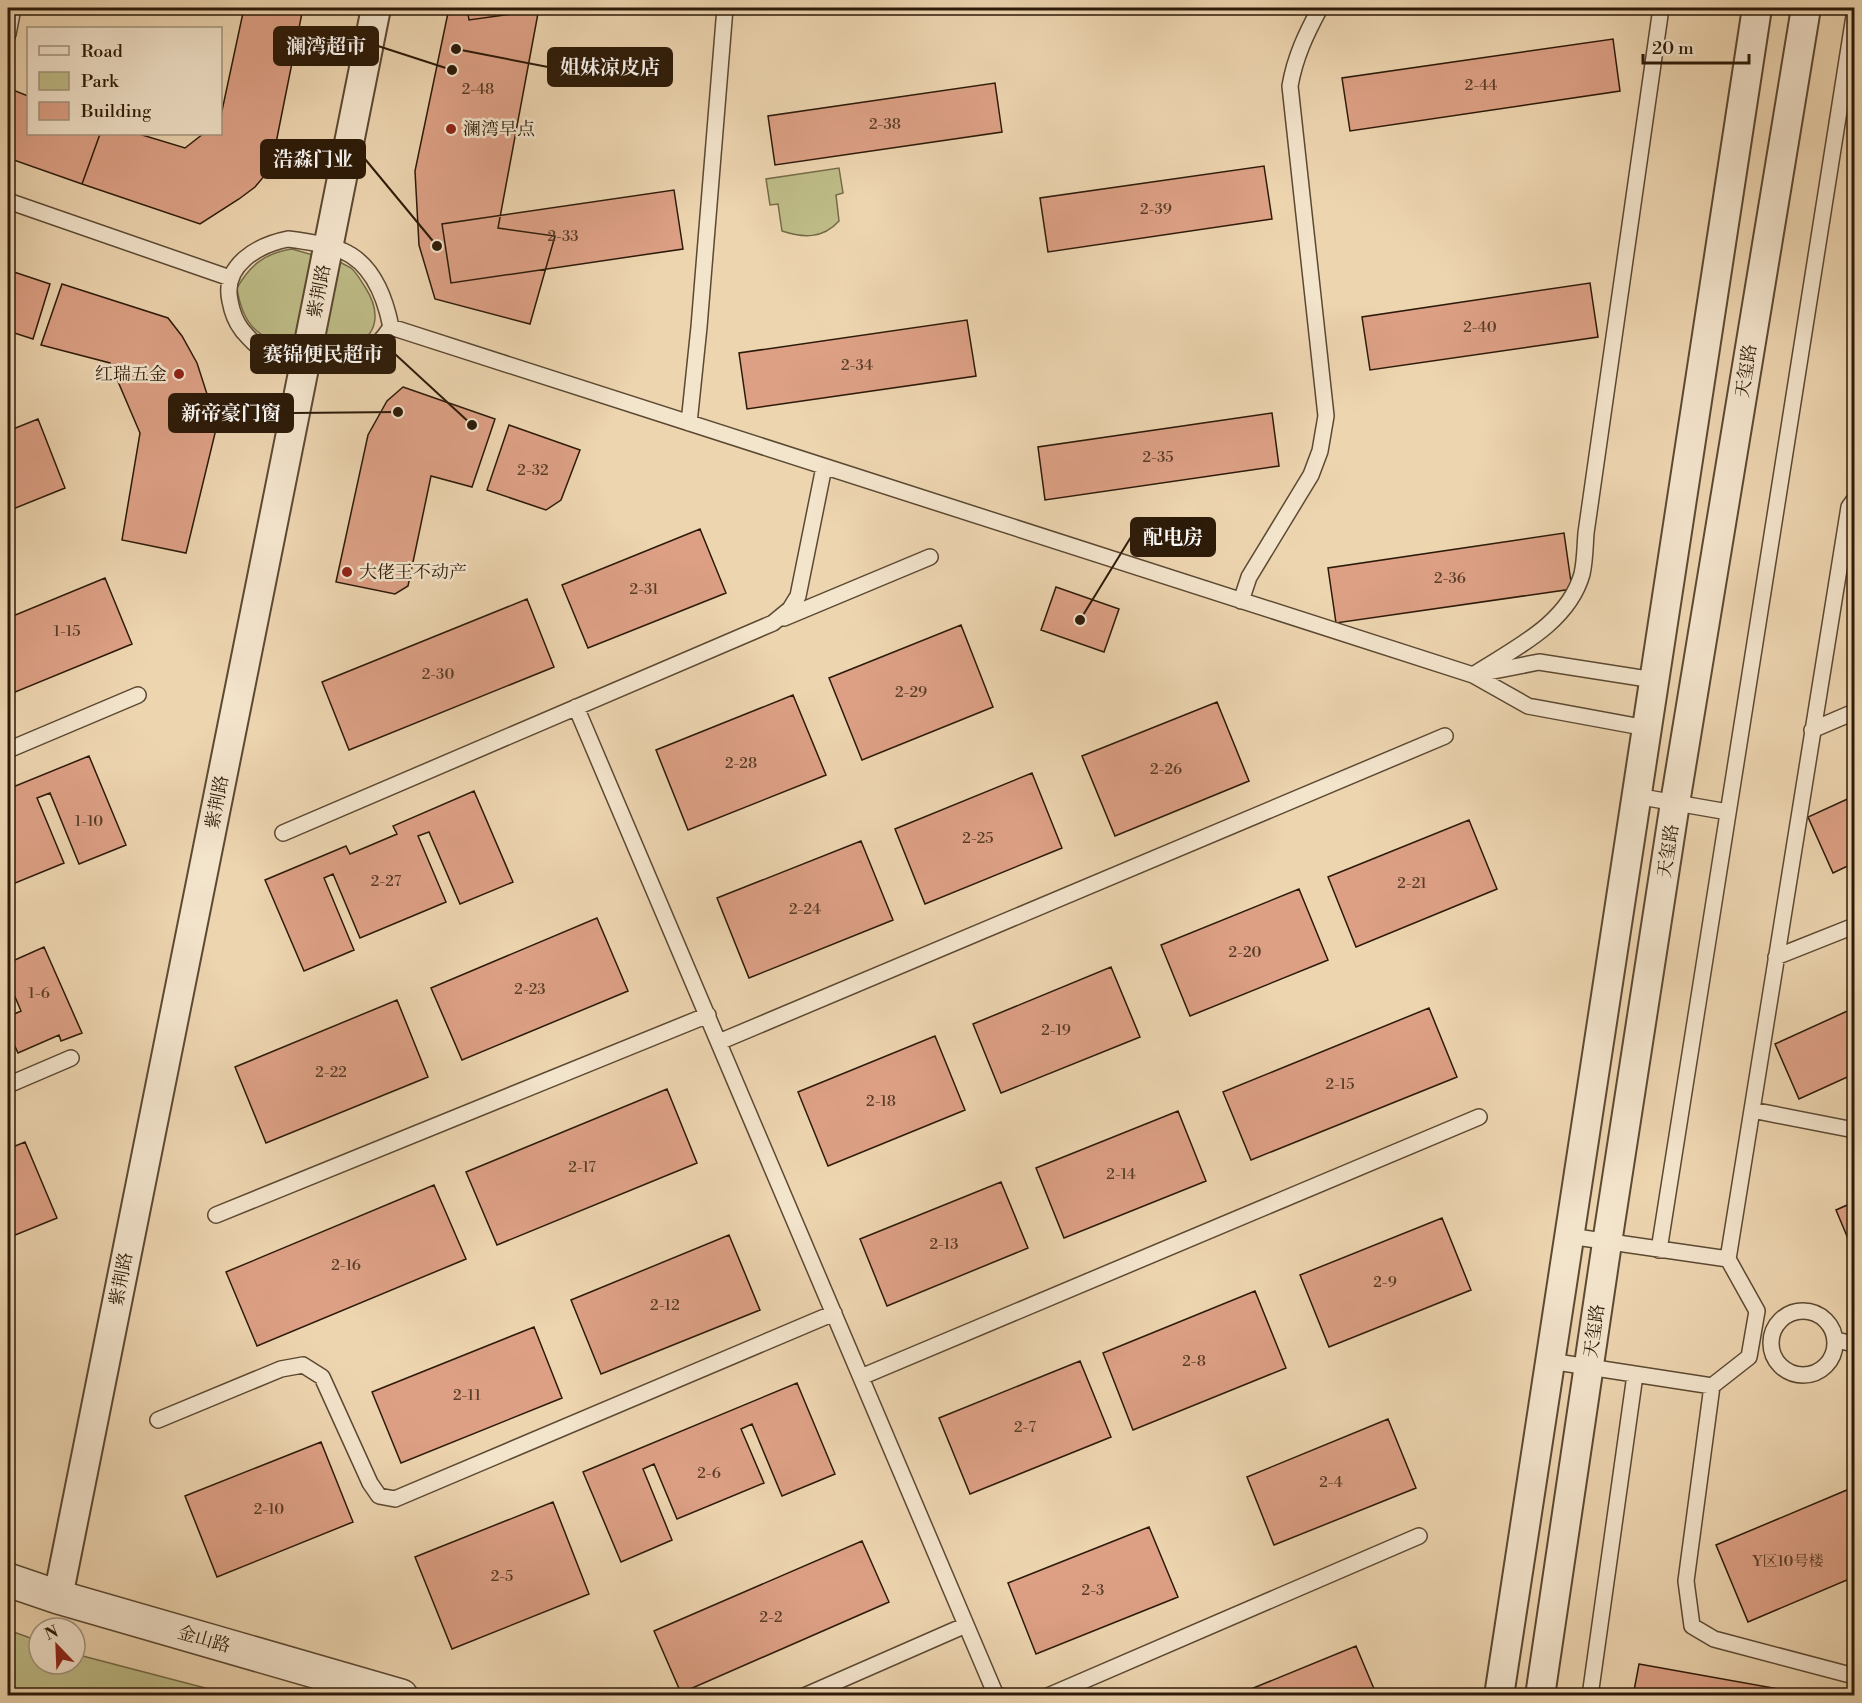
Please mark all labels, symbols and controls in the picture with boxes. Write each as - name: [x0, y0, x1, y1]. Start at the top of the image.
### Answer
- legend: [27, 27, 222, 135]
- callout: 澜湾超市: [274, 27, 378, 65]
- scale bar: [1643, 27, 1750, 65]
- text: 澜湾超市: [286, 35, 366, 60]
- text: 20 m: [1652, 37, 1694, 60]
- text: Road: [81, 40, 124, 63]
- callout: 姐妹凉皮店: [548, 48, 672, 86]
- text: 姐妹凉皮店: [560, 56, 660, 81]
- text: Park: [81, 70, 120, 93]
- house number: 2-44: [1465, 76, 1497, 95]
- house number: 2-48: [462, 80, 494, 99]
- text: Building: [80, 100, 152, 123]
- house number: 2-38: [869, 115, 901, 134]
- place label: 澜湾早点: [463, 118, 535, 141]
- marker: 澜湾早点: [444, 122, 458, 136]
- callout: 浩淼门业: [261, 140, 365, 178]
- text: 浩淼门业: [273, 148, 353, 173]
- house number: 2-39: [1140, 200, 1172, 219]
- house number: 2-33: [547, 227, 579, 246]
- street label: 紫荆路: [303, 262, 336, 320]
- house number: 2-40: [1463, 318, 1497, 337]
- callout: 赛锦便民超市: [251, 335, 395, 373]
- text: 赛锦便民超市: [263, 343, 383, 368]
- street label: 天玺路: [1731, 343, 1762, 400]
- house number: 2-34: [841, 356, 873, 375]
- place label: 红瑞五金: [95, 363, 167, 386]
- marker: 红瑞五金: [172, 367, 186, 381]
- callout: 新帝豪门窗: [169, 394, 293, 432]
- text: 新帝豪门窗: [181, 402, 281, 427]
- house number: 2-35: [1142, 448, 1174, 467]
- house number: 2-32: [517, 461, 549, 480]
- callout: 配电房: [1131, 518, 1215, 556]
- text: 配电房: [1143, 526, 1203, 551]
- place label: 大佬王不动产: [359, 561, 467, 584]
- marker: 大佬王不动产: [340, 565, 354, 579]
- house number: 2-36: [1434, 569, 1466, 588]
- house number: 2-31: [630, 580, 659, 599]
- house number: 1-15: [53, 622, 81, 641]
- house number: 2-30: [422, 665, 454, 684]
- house number: 2-29: [895, 683, 927, 702]
- house number: 2-28: [725, 754, 757, 773]
- house number: 2-26: [1150, 760, 1182, 779]
- street label: 紫荆路: [201, 773, 234, 831]
- house number: 1-10: [75, 812, 103, 831]
- street label: 天玺路: [1653, 823, 1684, 880]
- house number: 2-25: [962, 829, 994, 848]
- house number: 2-27: [371, 872, 402, 891]
- house number: 2-21: [1397, 874, 1427, 893]
- house number: 2-24: [789, 900, 821, 919]
- house number: 2-20: [1229, 943, 1262, 962]
- house number: 2-23: [514, 980, 546, 999]
- house number: 1-6: [28, 984, 50, 1003]
- house number: 2-19: [1041, 1021, 1071, 1040]
- house number: 2-22: [315, 1063, 347, 1082]
- house number: 2-15: [1325, 1075, 1355, 1094]
- house number: 2-18: [866, 1092, 896, 1111]
- house number: 2-17: [568, 1158, 596, 1177]
- house number: 2-14: [1106, 1165, 1136, 1184]
- house number: 2-13: [929, 1235, 959, 1254]
- street label: 紫荆路: [105, 1250, 138, 1308]
- house number: 2-16: [331, 1256, 361, 1275]
- house number: 2-9: [1373, 1273, 1397, 1292]
- house number: 2-12: [650, 1296, 680, 1315]
- street label: 天玺路: [1579, 1303, 1610, 1359]
- house number: 2-8: [1182, 1352, 1206, 1371]
- house number: 2-11: [453, 1386, 481, 1405]
- house number: 2-7: [1014, 1418, 1036, 1437]
- house number: 2-6: [697, 1464, 721, 1483]
- house number: 2-4: [1319, 1473, 1343, 1492]
- house number: 2-10: [254, 1500, 284, 1519]
- house number: Y区10号楼: [1752, 1552, 1823, 1571]
- house number: 2-5: [491, 1567, 513, 1586]
- house number: 2-3: [1082, 1581, 1104, 1600]
- house number: 2-2: [759, 1608, 783, 1627]
- north arrow: [27, 1616, 87, 1676]
- text: N: [42, 1621, 62, 1645]
- street label: 金山路: [175, 1621, 233, 1658]

